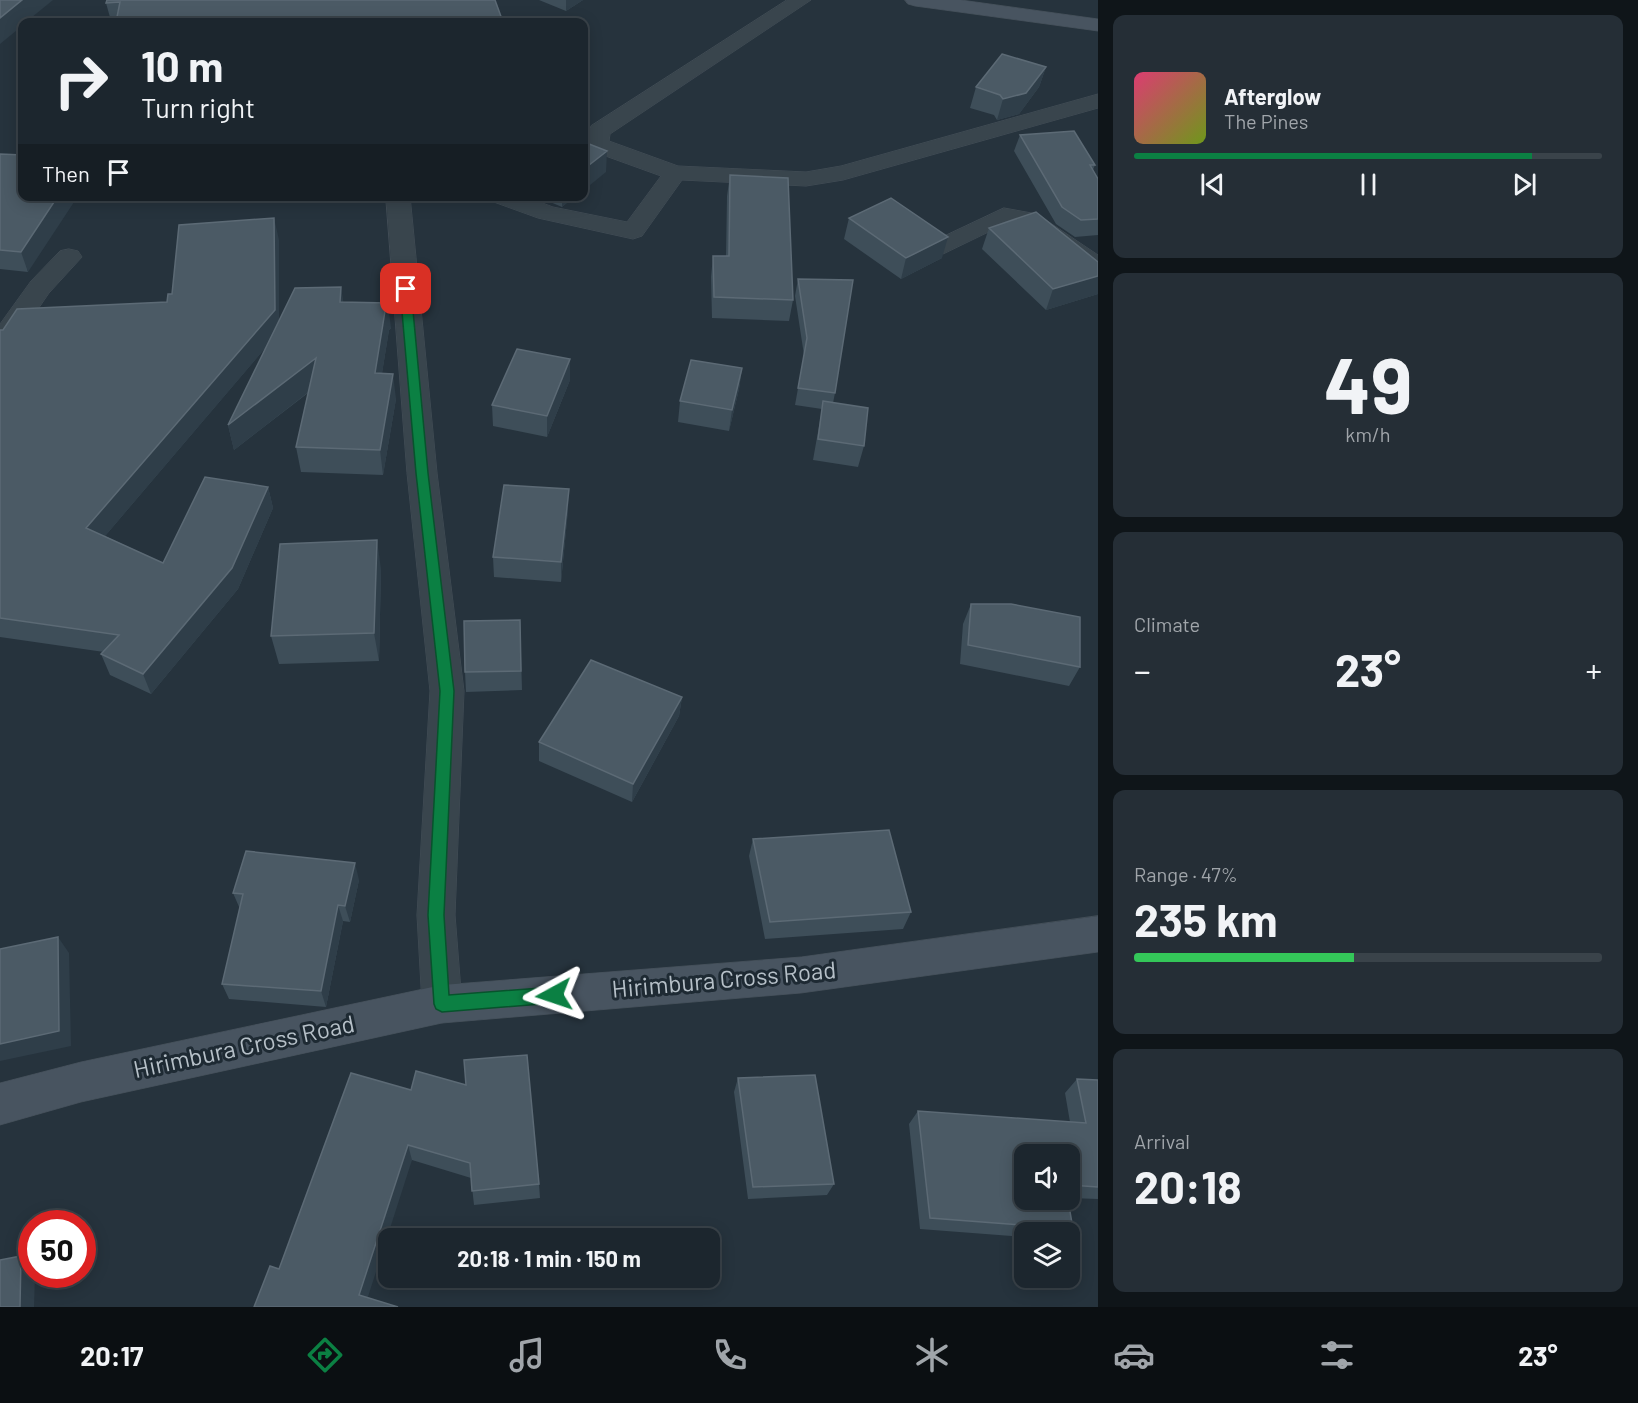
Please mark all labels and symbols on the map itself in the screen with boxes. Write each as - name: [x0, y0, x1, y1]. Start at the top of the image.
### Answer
- pin: [380, 263, 431, 314]
- street label: Hirimbura Cross Road: [610, 954, 837, 1003]
- position arrow: [522, 963, 586, 1027]
- street label: Hirimbura Cross Road: [131, 1008, 357, 1083]
- speed limit sign: 50: [18, 1210, 96, 1288]

